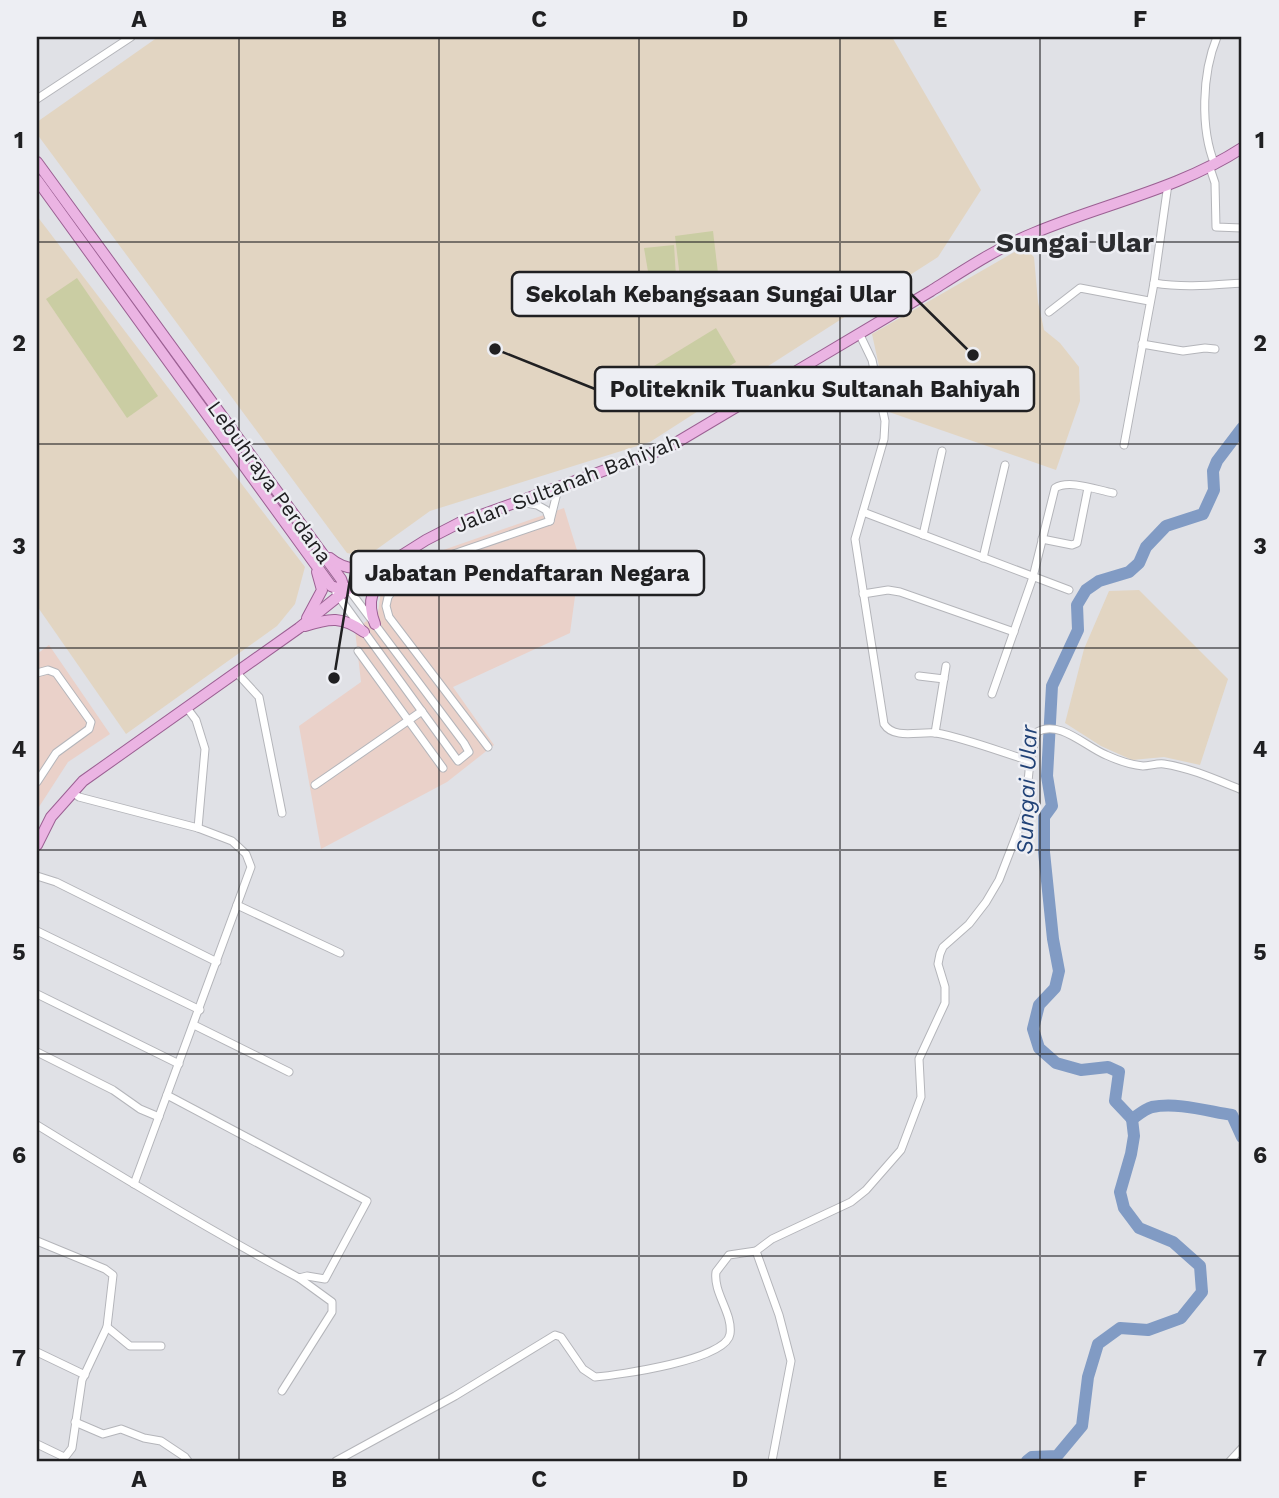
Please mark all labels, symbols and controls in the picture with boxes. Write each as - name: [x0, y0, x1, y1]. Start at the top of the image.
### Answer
- text: A: [131, 6, 147, 33]
- text: B: [331, 6, 347, 33]
- text: C: [531, 6, 547, 33]
- text: D: [732, 6, 748, 33]
- text: E: [933, 6, 947, 33]
- text: F: [1133, 6, 1147, 33]
- text: 1: [14, 127, 24, 154]
- text: 1: [1255, 127, 1265, 154]
- district label: Sungai Ular: [996, 226, 1154, 259]
- callout: Sekolah Kebangsaan Sungai Ular: [512, 272, 911, 316]
- text: Sekolah Kebangsaan Sungai Ular: [526, 281, 896, 308]
- text: 2: [12, 330, 26, 357]
- text: 2: [1253, 330, 1267, 357]
- callout: Politeknik Tuanku Sultanah Bahiyah: [595, 367, 1034, 411]
- text: Politeknik Tuanku Sultanah Bahiyah: [610, 376, 1020, 403]
- street label: Lebuhraya Perdana: [203, 396, 338, 568]
- street label: Jalan Sultanah Bahiyah: [451, 428, 683, 538]
- text: 3: [12, 533, 26, 560]
- text: 3: [1253, 533, 1267, 560]
- callout: Jabatan Pendaftaran Negara: [351, 551, 704, 595]
- text: Jabatan Pendaftaran Negara: [365, 560, 690, 587]
- water label: Sungai Ular: [1011, 724, 1043, 855]
- text: 4: [12, 736, 27, 763]
- text: 4: [1253, 736, 1268, 763]
- text: 5: [12, 939, 26, 966]
- text: 5: [1253, 939, 1267, 966]
- text: 6: [12, 1142, 26, 1169]
- text: 6: [1253, 1142, 1267, 1169]
- text: 7: [12, 1345, 26, 1372]
- text: 7: [1253, 1345, 1267, 1372]
- text: A: [131, 1466, 147, 1493]
- text: B: [331, 1466, 347, 1493]
- text: C: [531, 1466, 547, 1493]
- text: D: [732, 1466, 748, 1493]
- text: E: [933, 1466, 947, 1493]
- text: F: [1133, 1466, 1147, 1493]

